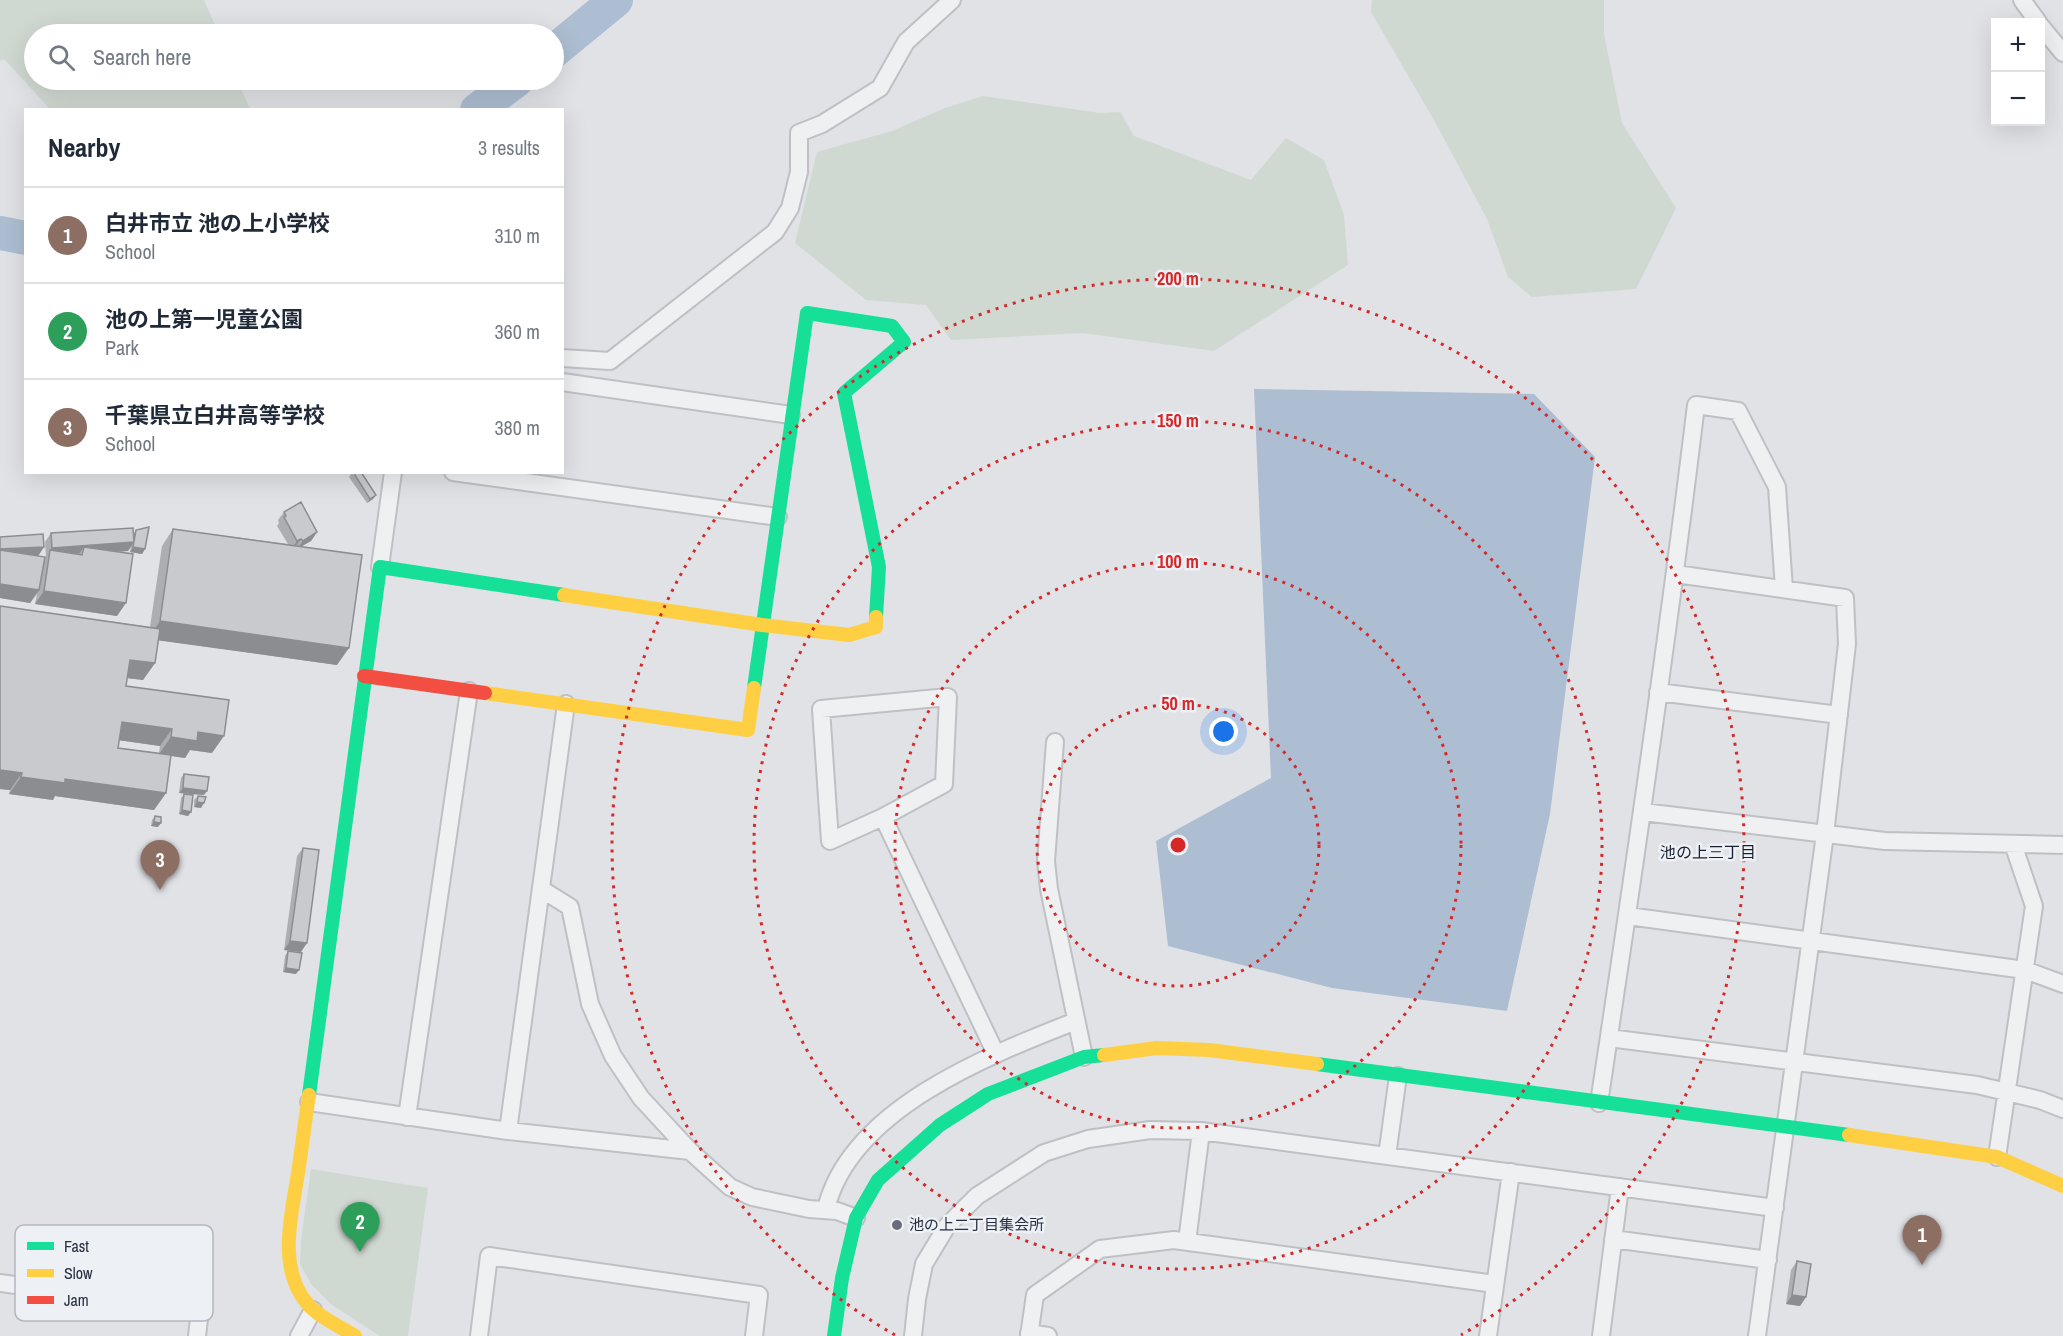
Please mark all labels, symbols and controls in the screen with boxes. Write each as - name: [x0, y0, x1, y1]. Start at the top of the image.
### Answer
- map controls: [1991, 18, 2045, 126]
- button: +: [1991, 18, 2045, 72]
- search box: [24, 24, 564, 90]
- icon: search: [45, 41, 78, 74]
- text: Search here: [93, 42, 191, 72]
- button: −: [1991, 72, 2045, 126]
- text: Nearby: [48, 130, 120, 165]
- text: 3 results: [478, 134, 540, 161]
- text: 白井市立 池の上小学校: [105, 208, 330, 238]
- text: 1: [63, 222, 72, 249]
- text: 310 m: [494, 222, 540, 249]
- text: School: [105, 238, 155, 265]
- text: 200 m: [1157, 266, 1199, 291]
- text: 池の上第一児童公園: [105, 304, 303, 334]
- text: 2: [63, 318, 72, 345]
- text: 360 m: [494, 318, 540, 345]
- text: Park: [105, 334, 139, 361]
- text: 千葉県立白井高等学校: [105, 400, 325, 430]
- text: 150 m: [1157, 408, 1199, 433]
- text: 3: [63, 414, 72, 441]
- text: 380 m: [494, 414, 540, 441]
- text: School: [105, 430, 155, 457]
- text: 100 m: [1157, 549, 1199, 574]
- text: 50 m: [1161, 691, 1195, 716]
- your location: [1209, 717, 1238, 746]
- centre of rings: [1168, 835, 1188, 855]
- pin: 3: [140, 840, 180, 890]
- district label: 池の上三丁目: [1660, 841, 1756, 863]
- pin: 2: [340, 1202, 380, 1252]
- place label: 池の上二丁目集会所: [909, 1214, 1044, 1235]
- pin: 1: [1902, 1216, 1942, 1265]
- marker: 池の上二丁目集会所: [890, 1218, 904, 1232]
- legend: [15, 1225, 213, 1321]
- text: Fast: [64, 1235, 89, 1257]
- text: Slow: [64, 1262, 93, 1284]
- text: Jam: [64, 1289, 89, 1311]

